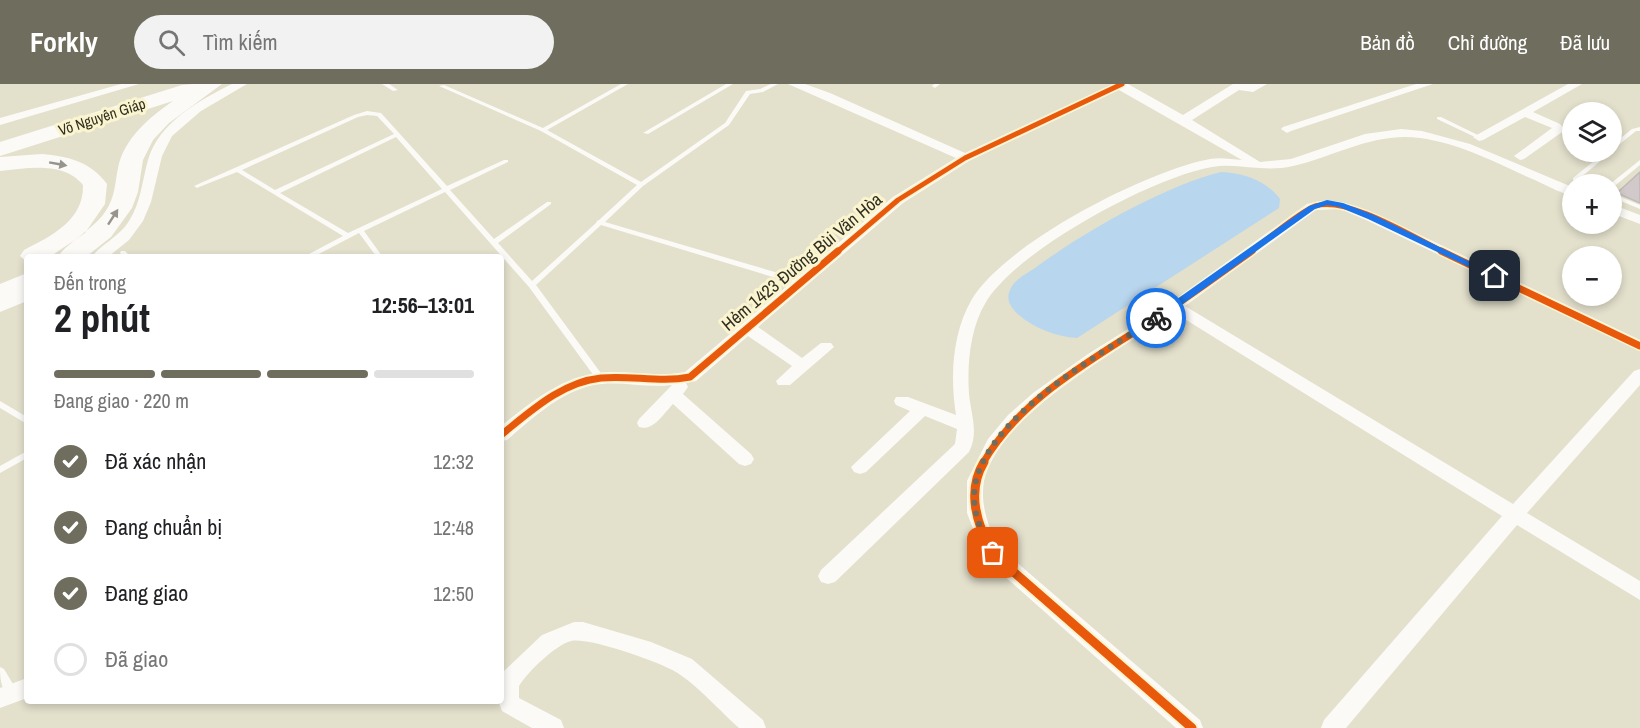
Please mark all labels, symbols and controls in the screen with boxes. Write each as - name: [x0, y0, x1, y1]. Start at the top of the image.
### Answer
- search box: [134, 15, 554, 69]
- text: Forkly: [30, 23, 98, 61]
- icon: search: [155, 26, 188, 59]
- text: Tìm kiếm: [203, 27, 278, 57]
- text: Bản đồ: [1360, 28, 1415, 57]
- text: Chỉ đường: [1448, 28, 1527, 57]
- text: Đã lưu: [1560, 28, 1610, 57]
- street label: Võ Nguyên Giáp: [56, 93, 148, 140]
- map controls: [1562, 102, 1622, 306]
- button: layers: [1562, 102, 1622, 162]
- one-way arrow: [49, 160, 68, 169]
- button: +: [1562, 174, 1622, 234]
- street label: Hẻm 1423 Đường Bùi Văn Hòa: [716, 187, 887, 336]
- one-way arrow: [107, 209, 119, 225]
- button: −: [1562, 246, 1622, 306]
- pin: [1469, 250, 1520, 301]
- icon: home: [1478, 259, 1511, 292]
- text: Đến trong: [54, 269, 126, 296]
- courier: [1126, 288, 1186, 348]
- text: 12:56–13:01: [372, 290, 474, 320]
- text: 2 phút: [54, 292, 150, 344]
- icon: bike: [1140, 302, 1173, 335]
- text: Đang giao · 220 m: [54, 387, 189, 414]
- icon: check: [54, 445, 87, 478]
- text: Đã xác nhận: [105, 446, 206, 476]
- text: 12:32: [433, 448, 474, 475]
- icon: check: [54, 511, 87, 544]
- text: Đang chuẩn bị: [105, 512, 222, 542]
- text: 12:48: [433, 514, 474, 541]
- pin: [967, 527, 1018, 578]
- icon: bag: [976, 536, 1009, 569]
- icon: check: [54, 577, 87, 610]
- text: Đang giao: [105, 578, 188, 608]
- text: 12:50: [433, 580, 474, 607]
- text: Đã giao: [105, 644, 168, 674]

